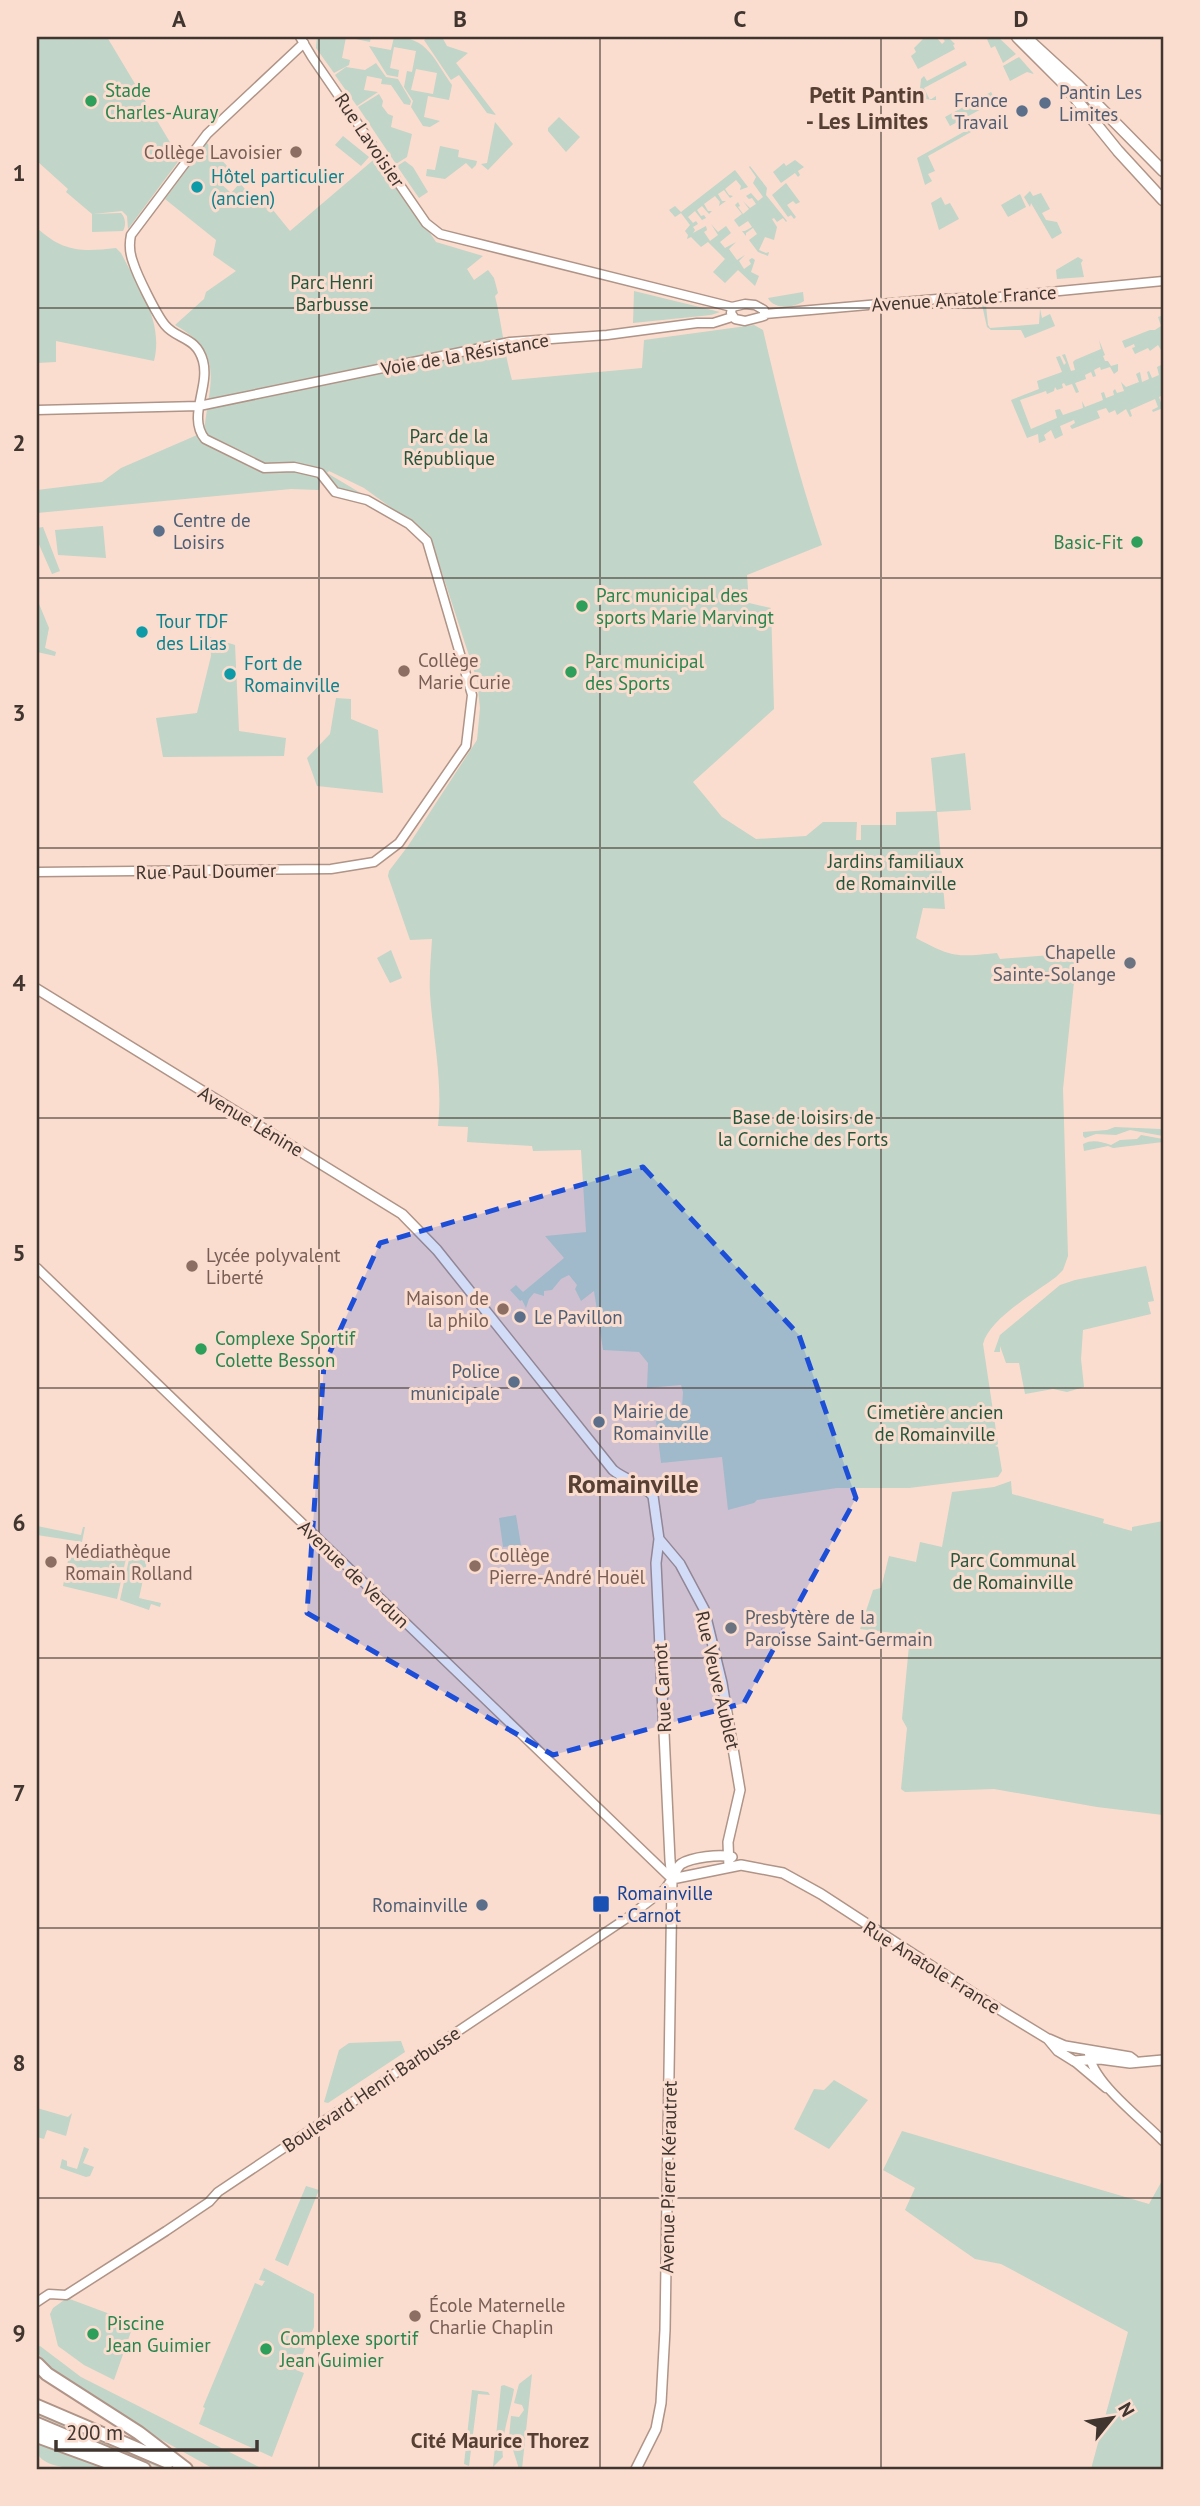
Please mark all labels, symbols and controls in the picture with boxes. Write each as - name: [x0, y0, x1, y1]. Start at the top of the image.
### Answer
- text: A: [172, 4, 186, 33]
- text: B: [453, 4, 467, 33]
- text: C: [734, 4, 747, 33]
- text: D: [1014, 4, 1028, 33]
- place label: Stade Charles-Auray: [105, 78, 218, 124]
- district label: Petit Pantin - Les Limites: [806, 80, 929, 135]
- place label: Pantin Les Limites: [1059, 80, 1142, 126]
- street label: Rue Lavoisier: [330, 88, 411, 192]
- place label: France Travail: [954, 88, 1008, 134]
- marker: Stade Charles-Auray: [83, 93, 99, 109]
- marker: Pantin Les Limites: [1037, 95, 1053, 111]
- marker: France Travail: [1014, 103, 1030, 119]
- place label: Collège Lavoisier: [144, 140, 283, 164]
- marker: Collège Lavoisier: [288, 144, 304, 160]
- text: 1: [12, 158, 26, 187]
- place label: Hôtel particulier (ancien): [211, 164, 345, 210]
- marker: Hôtel particulier (ancien): [189, 179, 205, 195]
- park label: Parc Henri Barbusse: [290, 270, 374, 316]
- street label: Avenue Anatole France: [871, 280, 1057, 316]
- street label: Voie de la Résistance: [378, 327, 551, 381]
- park label: Parc de la République: [403, 424, 495, 470]
- text: 2: [12, 428, 26, 457]
- place label: Centre de Loisirs: [173, 508, 251, 554]
- marker: Centre de Loisirs: [151, 523, 167, 539]
- place label: Basic-Fit: [1053, 530, 1124, 554]
- marker: Basic-Fit: [1129, 534, 1145, 550]
- place label: Parc municipal des sports Marie Marvingt: [596, 583, 774, 629]
- marker: Parc municipal des sports Marie Marvingt: [574, 598, 590, 614]
- place label: Tour TDF des Lilas: [156, 609, 228, 655]
- marker: Tour TDF des Lilas: [134, 624, 150, 640]
- place label: Collège Marie Curie: [418, 648, 511, 694]
- place label: Parc municipal des Sports: [585, 649, 705, 695]
- place label: Fort de Romainville: [244, 651, 340, 697]
- marker: Collège Marie Curie: [396, 663, 412, 679]
- marker: Parc municipal des Sports: [563, 664, 579, 680]
- marker: Fort de Romainville: [222, 666, 238, 682]
- text: 3: [12, 698, 26, 727]
- park label: Jardins familiaux de Romainville: [827, 849, 964, 895]
- street label: Rue Paul Doumer: [135, 858, 277, 884]
- place label: Chapelle Sainte-Solange: [993, 940, 1116, 986]
- marker: Chapelle Sainte-Solange: [1122, 955, 1138, 971]
- text: 4: [12, 968, 26, 997]
- street label: Avenue Lénine: [194, 1080, 308, 1162]
- park label: Base de loisirs de la Corniche des Forts: [718, 1105, 888, 1151]
- text: 5: [12, 1238, 26, 1267]
- place label: Lycée polyvalent Liberté: [206, 1243, 341, 1289]
- marker: Lycée polyvalent Liberté: [184, 1258, 200, 1274]
- place label: Maison de la philo: [406, 1286, 489, 1332]
- marker: Maison de la philo: [495, 1301, 511, 1317]
- place label: Le Pavillon: [534, 1305, 623, 1329]
- marker: Le Pavillon: [512, 1309, 528, 1325]
- place label: Complexe Sportif Colette Besson: [215, 1326, 356, 1372]
- marker: Complexe Sportif Colette Besson: [193, 1341, 209, 1357]
- place label: Police municipale: [410, 1359, 500, 1405]
- marker: Police municipale: [506, 1374, 522, 1390]
- place label: Mairie de Romainville: [613, 1399, 709, 1445]
- park label: Cimetière ancien de Romainville: [867, 1400, 1003, 1446]
- marker: Mairie de Romainville: [591, 1414, 607, 1430]
- district label: Romainville: [567, 1467, 699, 1500]
- text: 6: [12, 1508, 26, 1537]
- street label: Avenue de Verdun: [293, 1515, 415, 1633]
- place label: Médiathèque Romain Rolland: [65, 1539, 193, 1585]
- place label: Collège Pierre-André Houël: [489, 1543, 646, 1589]
- park label: Parc Communal de Romainville: [950, 1548, 1076, 1594]
- marker: Médiathèque Romain Rolland: [43, 1554, 59, 1570]
- marker: Collège Pierre-André Houël: [467, 1558, 483, 1574]
- place label: Presbytère de la Paroisse Saint-Germain: [745, 1605, 933, 1651]
- street label: Rue Veuve Aublet: [690, 1608, 746, 1752]
- marker: Presbytère de la Paroisse Saint-Germain: [723, 1620, 739, 1636]
- street label: Rue Carnot: [648, 1642, 676, 1733]
- text: 7: [12, 1778, 26, 1807]
- place label: Romainville - Carnot: [617, 1881, 713, 1927]
- place label: Romainville: [372, 1893, 468, 1917]
- marker: Romainville - Carnot: [591, 1894, 611, 1914]
- marker: Romainville: [474, 1897, 490, 1913]
- street label: Rue Anatole France: [859, 1915, 1005, 2019]
- street label: Boulevard Henri Barbusse: [278, 2021, 464, 2157]
- text: 8: [12, 2048, 26, 2077]
- street label: Avenue Pierre Kérautret: [654, 2080, 682, 2274]
- place label: École Maternelle Charlie Chaplin: [429, 2293, 565, 2339]
- marker: École Maternelle Charlie Chaplin: [407, 2308, 423, 2324]
- place label: Piscine Jean Guimier: [106, 2311, 211, 2357]
- text: 9: [12, 2318, 26, 2347]
- marker: Piscine Jean Guimier: [85, 2326, 101, 2342]
- place label: Complexe sportif Jean Guimier: [279, 2326, 419, 2372]
- marker: Complexe sportif Jean Guimier: [258, 2341, 274, 2357]
- north arrow: [1078, 2384, 1148, 2454]
- text: N: [1113, 2398, 1140, 2421]
- scale bar: [56, 2408, 257, 2452]
- text: 200 m: [66, 2419, 123, 2446]
- district label: Cité Maurice Thorez: [411, 2427, 589, 2454]

